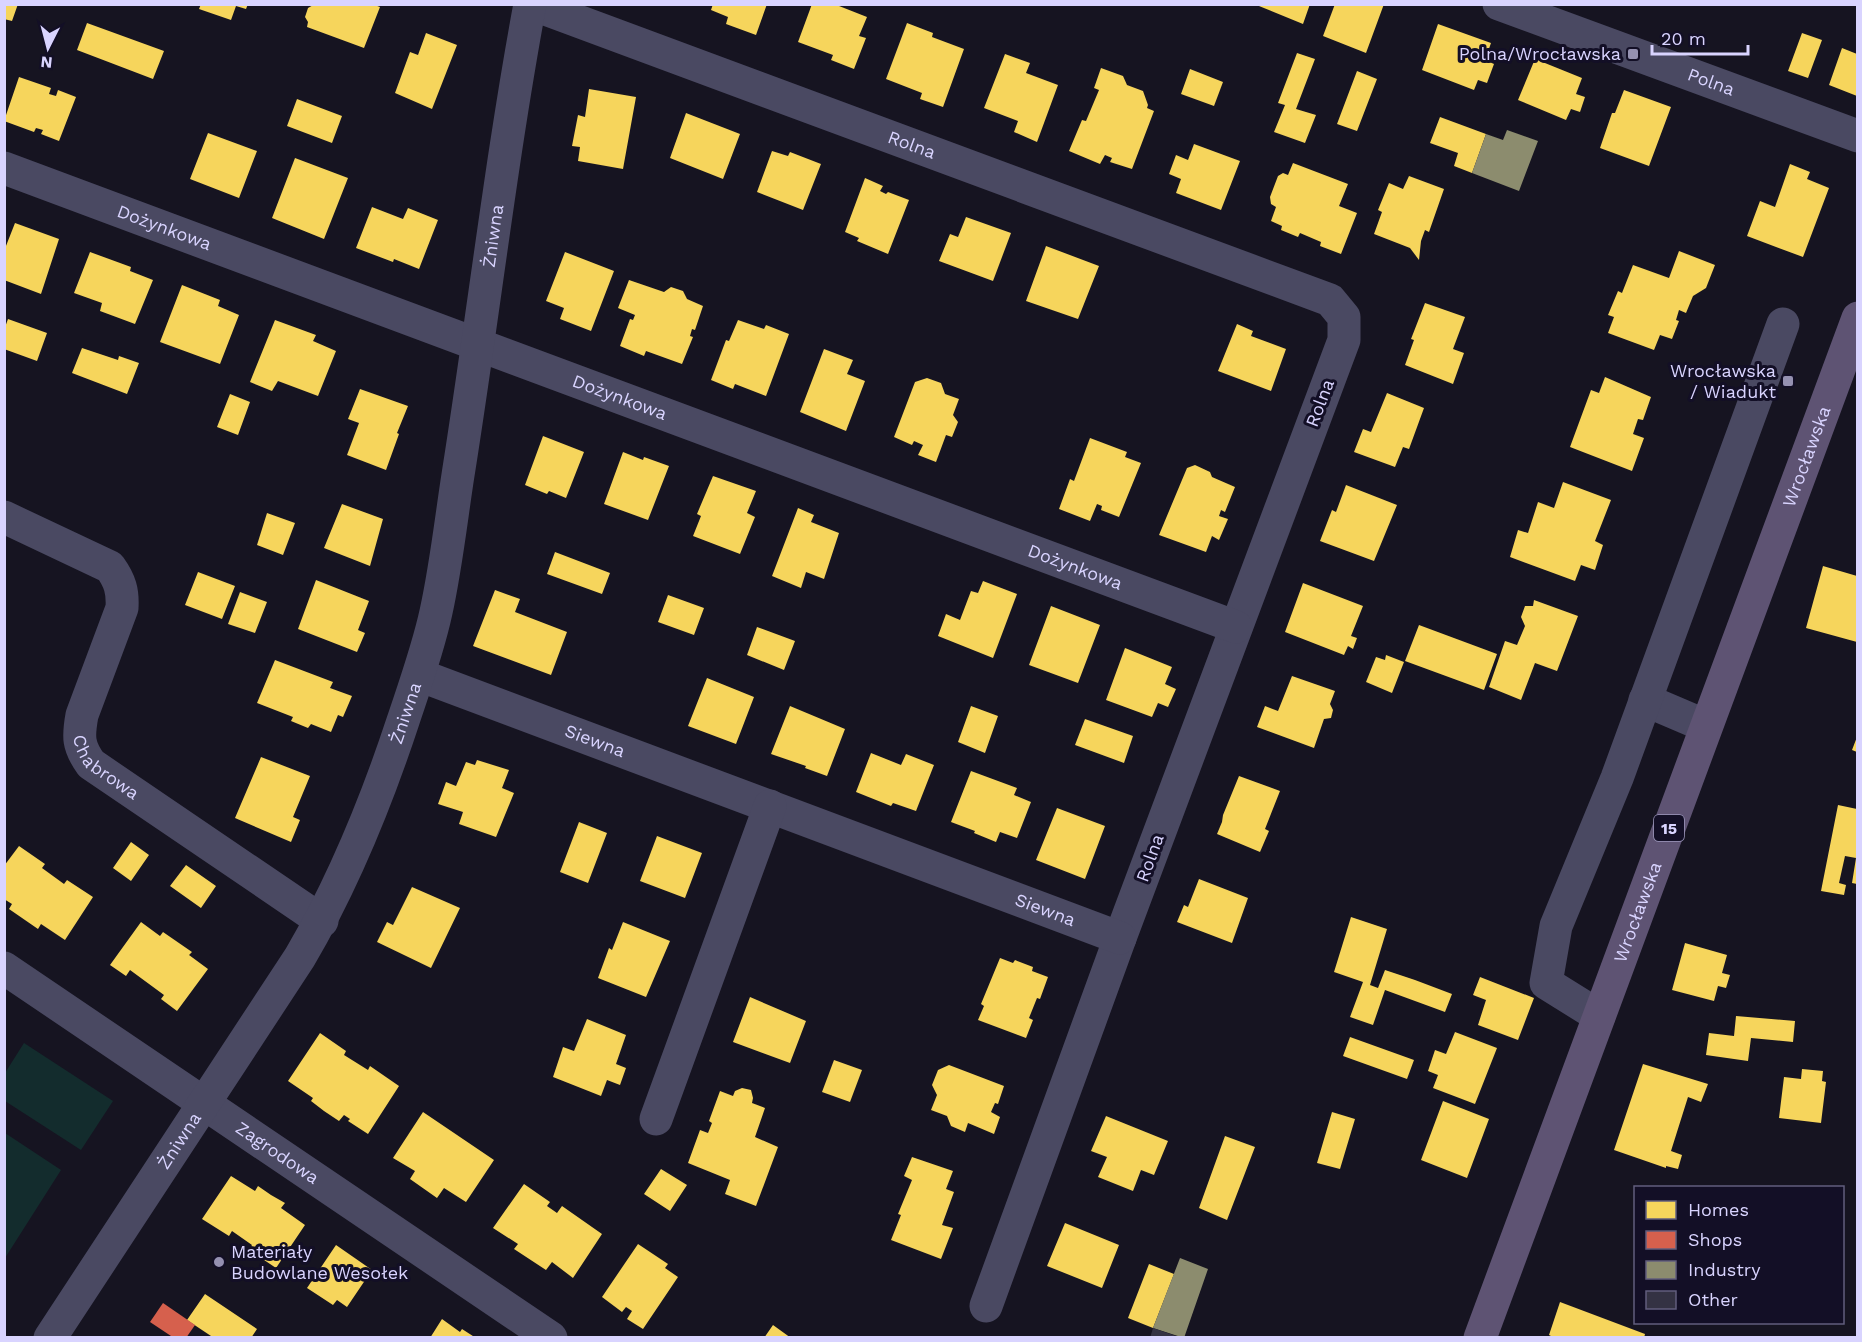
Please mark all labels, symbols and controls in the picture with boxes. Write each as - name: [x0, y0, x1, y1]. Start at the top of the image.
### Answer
- north arrow: [18, 18, 78, 78]
- scale bar: [1652, 18, 1748, 56]
- text: 20 m: [1661, 28, 1706, 49]
- place label: Polna/Wrocławska: [1459, 43, 1621, 64]
- marker: Polna/Wrocławska: [1626, 47, 1640, 61]
- text: N: [40, 52, 53, 72]
- street label: Polna: [1685, 63, 1738, 100]
- street label: Rolna: [885, 126, 939, 163]
- street label: Dożynkowa: [114, 200, 215, 254]
- street label: Żniwna: [478, 203, 507, 269]
- place label: Wrocławska / Wiadukt: [1670, 360, 1776, 402]
- street label: Dożynkowa: [570, 370, 670, 424]
- marker: Wrocławska / Wiadukt: [1781, 374, 1795, 388]
- street label: Rolna: [1301, 376, 1338, 430]
- street label: Wrocławska: [1778, 403, 1834, 510]
- street label: Dożynkowa: [1025, 539, 1125, 594]
- street label: Żniwna: [385, 680, 425, 747]
- street label: Siewna: [562, 720, 628, 761]
- street label: Chabrowa: [69, 733, 143, 804]
- road number: 15: [1654, 815, 1684, 841]
- street label: Rolna: [1131, 831, 1168, 885]
- street label: Wrocławska: [1609, 859, 1666, 965]
- street label: Siewna: [1012, 889, 1079, 930]
- street label: Żniwna: [153, 1108, 205, 1173]
- street label: Zagrodowa: [232, 1117, 323, 1188]
- legend: [1634, 1186, 1844, 1324]
- text: Homes: [1688, 1199, 1749, 1220]
- text: Shops: [1688, 1229, 1742, 1250]
- place label: Materiały Budowlane Wesołek: [231, 1241, 408, 1283]
- marker: Materiały Budowlane Wesołek: [212, 1255, 226, 1269]
- text: Industry: [1688, 1259, 1761, 1280]
- text: Other: [1688, 1289, 1738, 1310]

